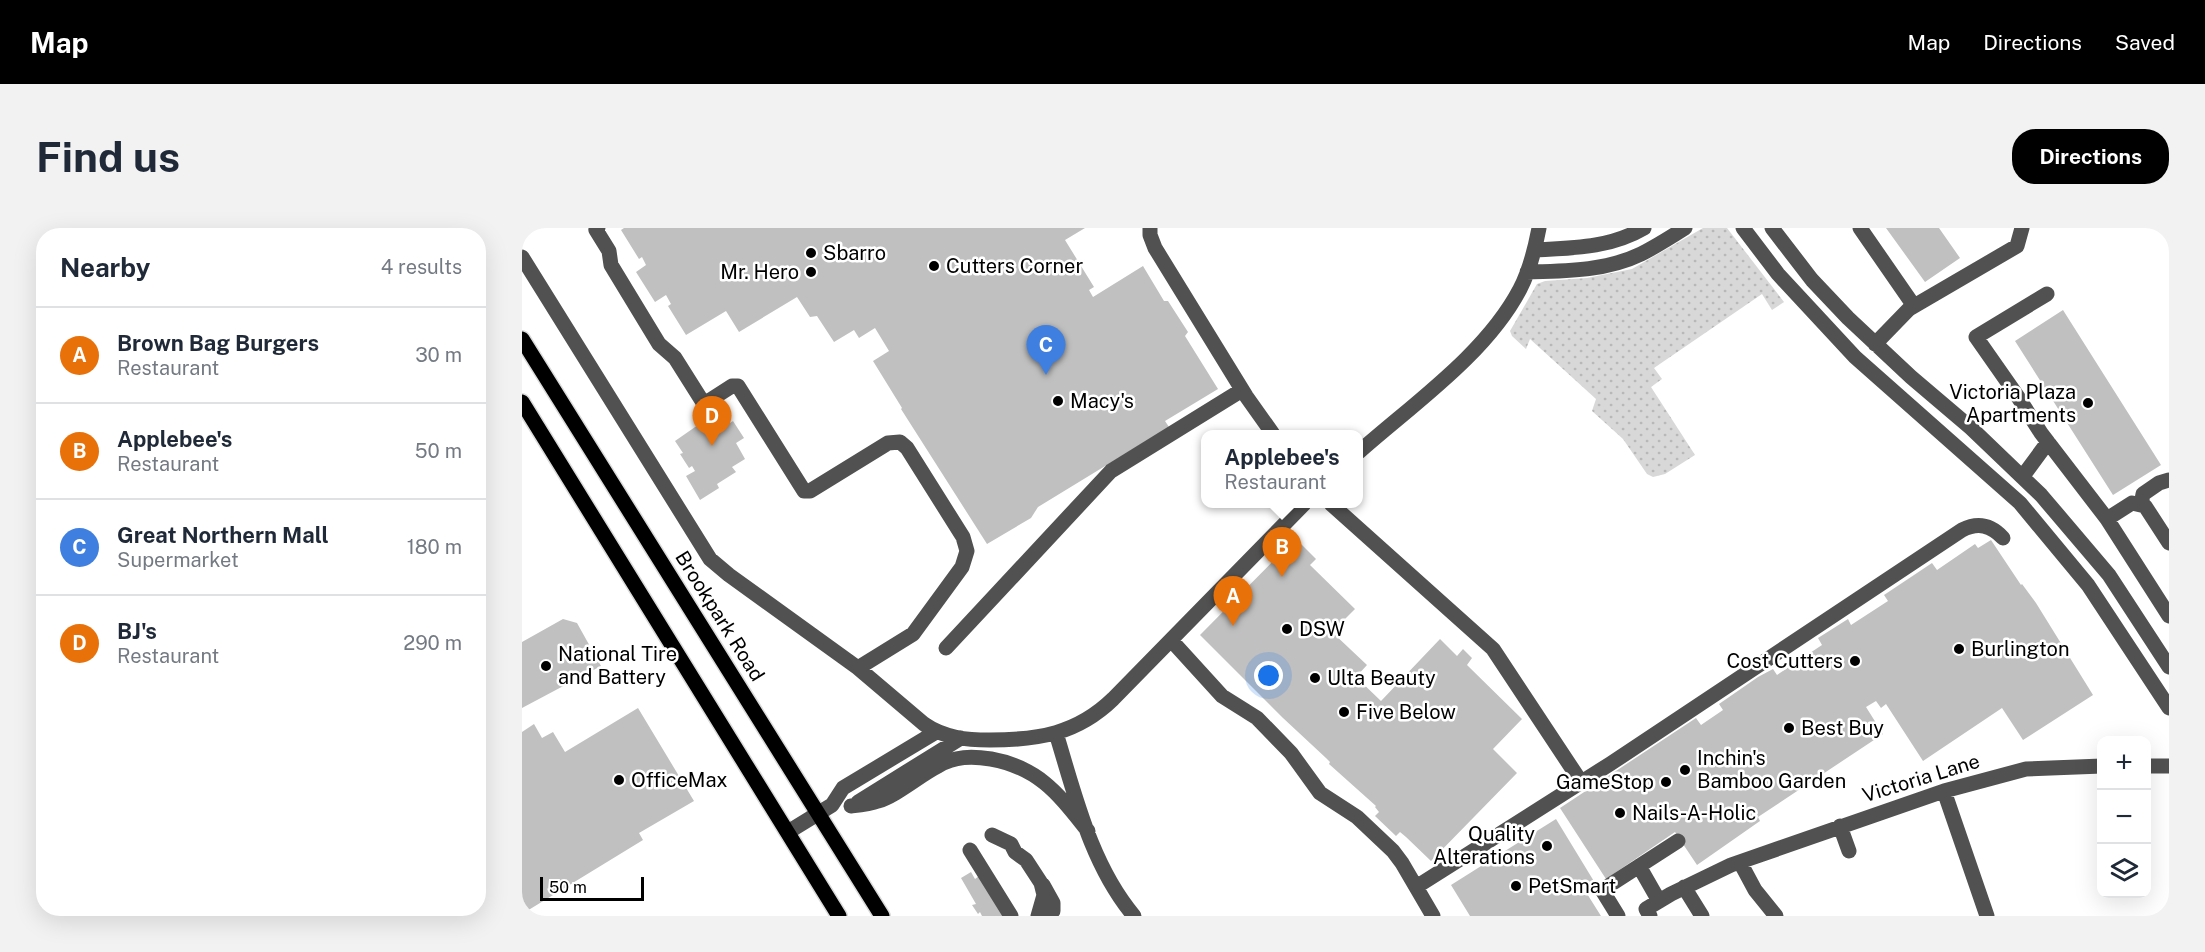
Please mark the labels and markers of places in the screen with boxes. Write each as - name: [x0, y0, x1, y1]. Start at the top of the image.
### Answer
- place label: Sbarro: [823, 241, 886, 265]
- marker: Sbarro: [804, 246, 818, 260]
- place label: Cutters Corner: [946, 254, 1083, 278]
- marker: Cutters Corner: [927, 259, 941, 273]
- place label: Mr. Hero: [720, 260, 799, 284]
- marker: Mr. Hero: [804, 265, 818, 279]
- pin: C: [1026, 326, 1066, 375]
- place label: Victoria Plaza Apartments: [1949, 380, 2076, 427]
- place label: Macy's: [1070, 389, 1134, 413]
- marker: Macy's: [1051, 394, 1065, 408]
- pin: D: [692, 396, 732, 446]
- marker: Victoria Plaza Apartments: [2081, 396, 2095, 410]
- pin: B: [1262, 528, 1302, 577]
- pin: A: [1214, 576, 1252, 626]
- place label: DSW: [1299, 617, 1345, 641]
- marker: DSW: [1280, 622, 1294, 636]
- place label: Burlington: [1971, 637, 2069, 661]
- place label: National Tire and Battery: [558, 642, 677, 689]
- marker: Burlington: [1952, 642, 1966, 656]
- place label: Cost Cutters: [1727, 649, 1843, 673]
- marker: Cost Cutters: [1848, 654, 1862, 668]
- marker: National Tire and Battery: [539, 659, 553, 673]
- place label: Ulta Beauty: [1327, 666, 1436, 690]
- marker: Ulta Beauty: [1308, 671, 1322, 685]
- place label: Five Below: [1356, 700, 1456, 724]
- marker: Five Below: [1337, 705, 1351, 719]
- place label: Best Buy: [1801, 716, 1884, 740]
- marker: Best Buy: [1782, 721, 1796, 735]
- place label: Inchin's Bamboo Garden: [1697, 746, 1846, 793]
- marker: Inchin's Bamboo Garden: [1678, 763, 1692, 777]
- place label: OfficeMax: [631, 768, 728, 792]
- place label: GameStop: [1556, 770, 1654, 794]
- marker: OfficeMax: [612, 773, 626, 787]
- marker: GameStop: [1659, 775, 1673, 789]
- place label: Nails-A-Holic: [1632, 801, 1756, 825]
- marker: Nails-A-Holic: [1613, 806, 1627, 820]
- place label: Quality Alterations: [1433, 822, 1535, 869]
- marker: Quality Alterations: [1540, 839, 1554, 853]
- place label: PetSmart: [1528, 874, 1616, 898]
- marker: PetSmart: [1509, 879, 1523, 893]

